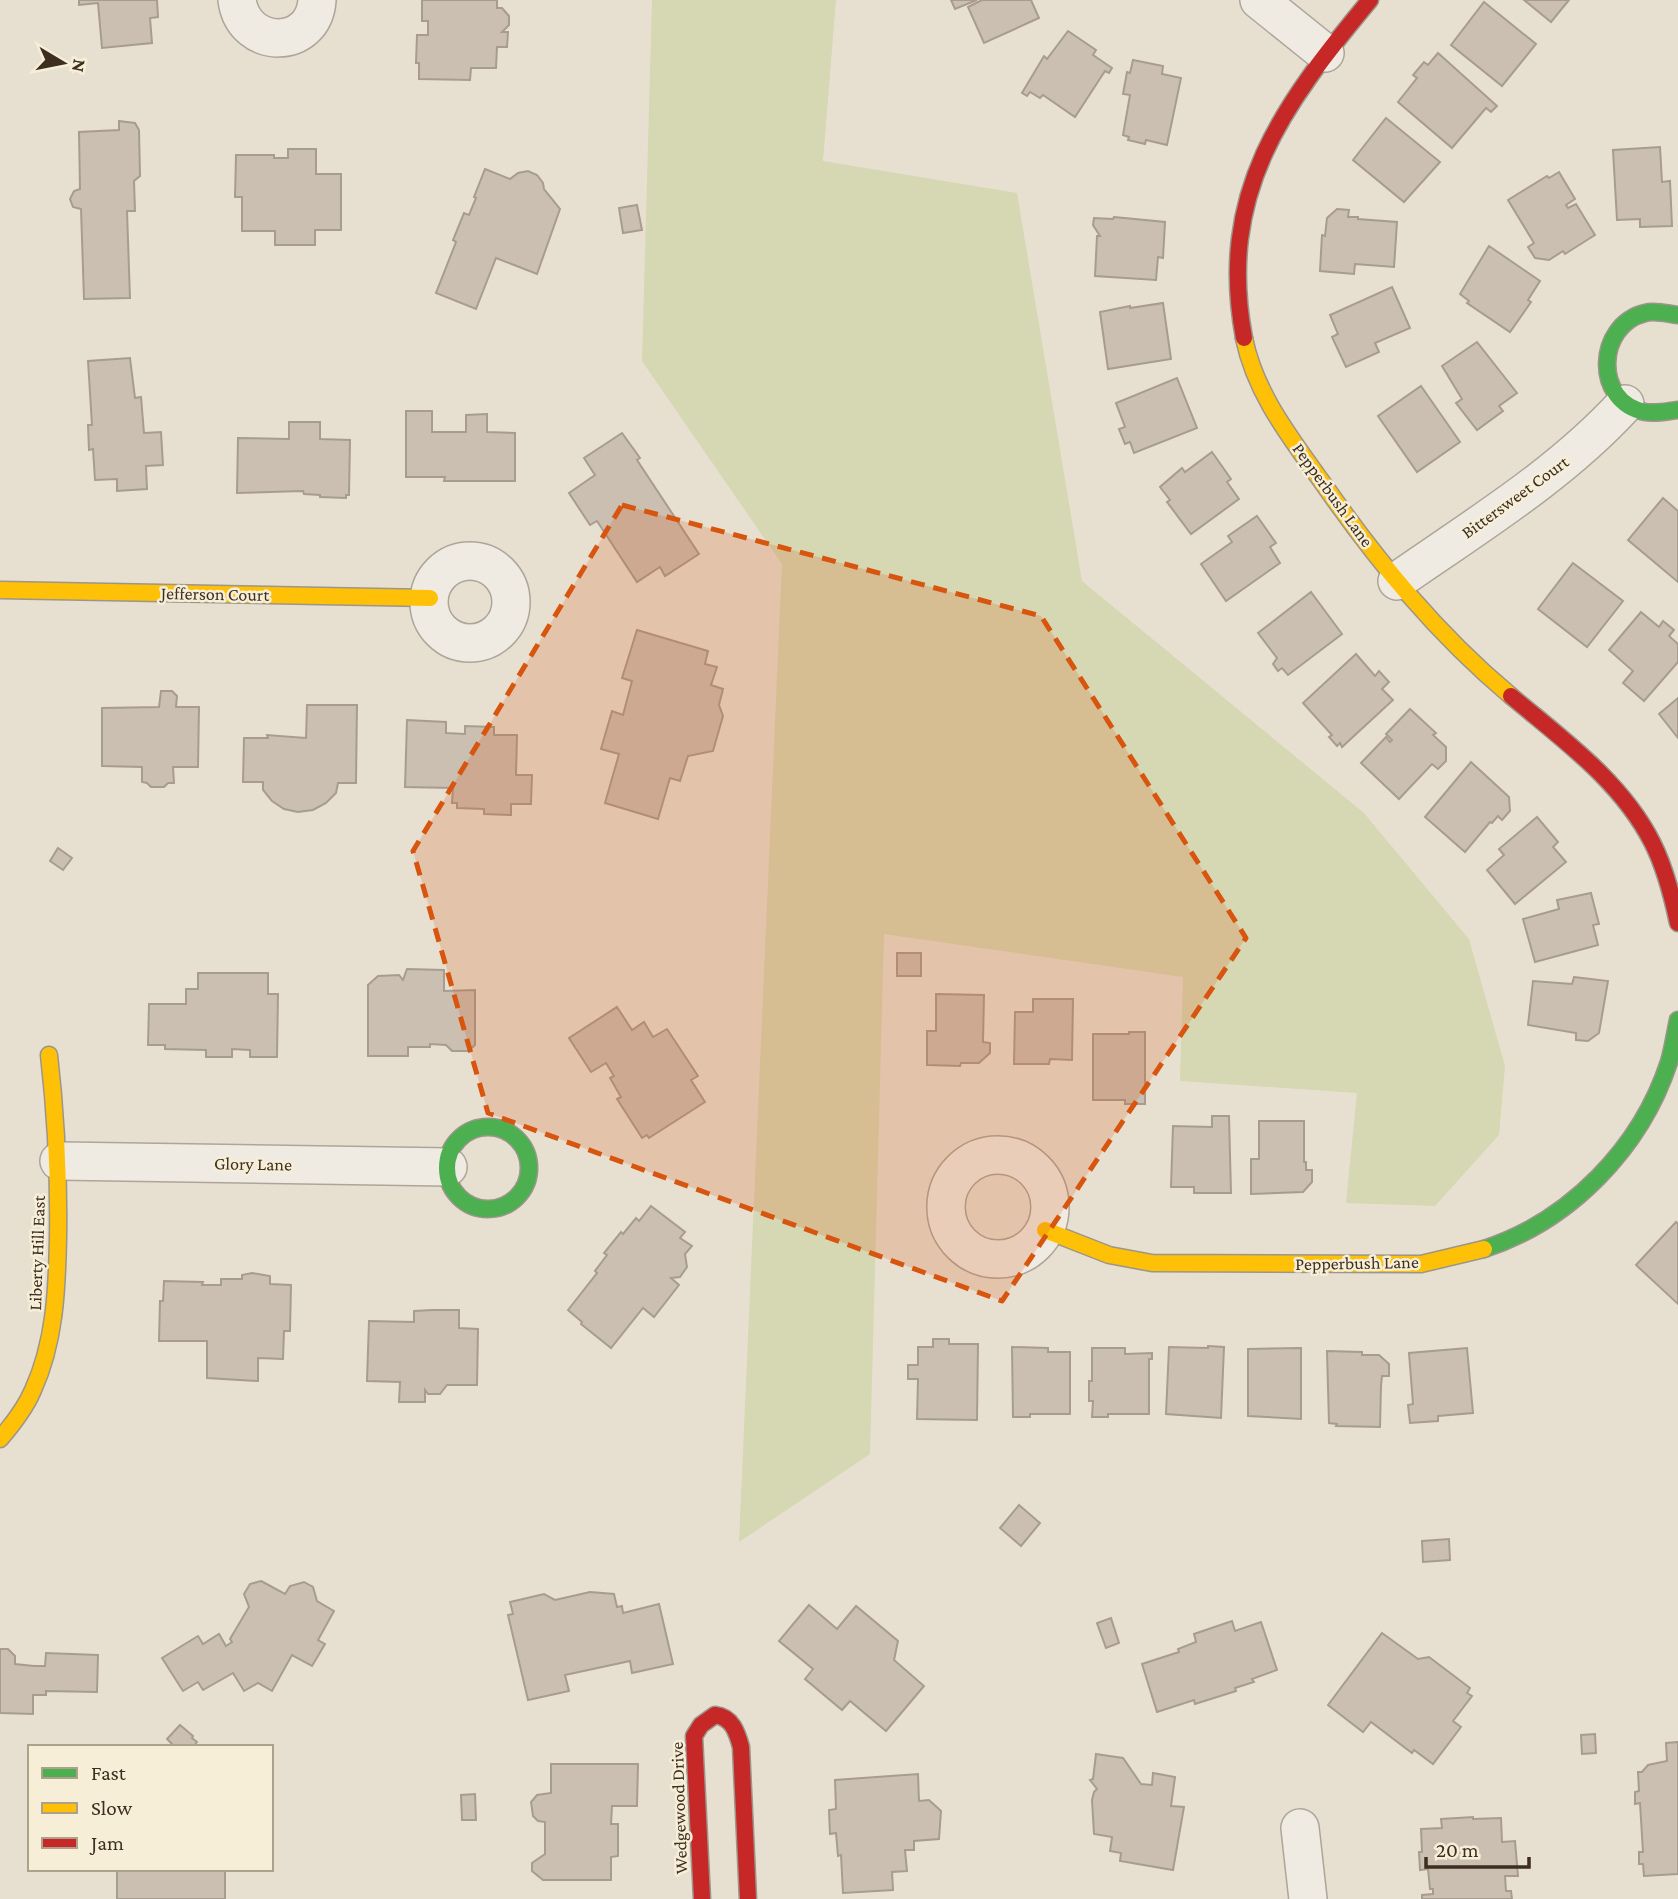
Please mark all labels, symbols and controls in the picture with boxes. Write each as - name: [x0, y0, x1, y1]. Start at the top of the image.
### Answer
- north arrow: [28, 28, 98, 98]
- text: N: [68, 58, 91, 74]
- street label: Pepperbush Lane: [1289, 439, 1377, 551]
- street label: Bittersweet Court: [1458, 451, 1573, 542]
- street label: Jefferson Court: [159, 583, 270, 605]
- street label: Glory Lane: [214, 1153, 292, 1175]
- street label: Liberty Hill East: [25, 1194, 49, 1311]
- street label: Pepperbush Lane: [1295, 1252, 1419, 1274]
- street label: Wedgewood Drive: [667, 1741, 691, 1875]
- legend: [28, 1745, 273, 1871]
- text: Fast: [91, 1761, 127, 1785]
- text: Slow: [91, 1796, 133, 1820]
- scale bar: [1426, 1826, 1529, 1870]
- text: Jam: [89, 1831, 124, 1855]
- text: 20 m: [1436, 1838, 1479, 1862]

